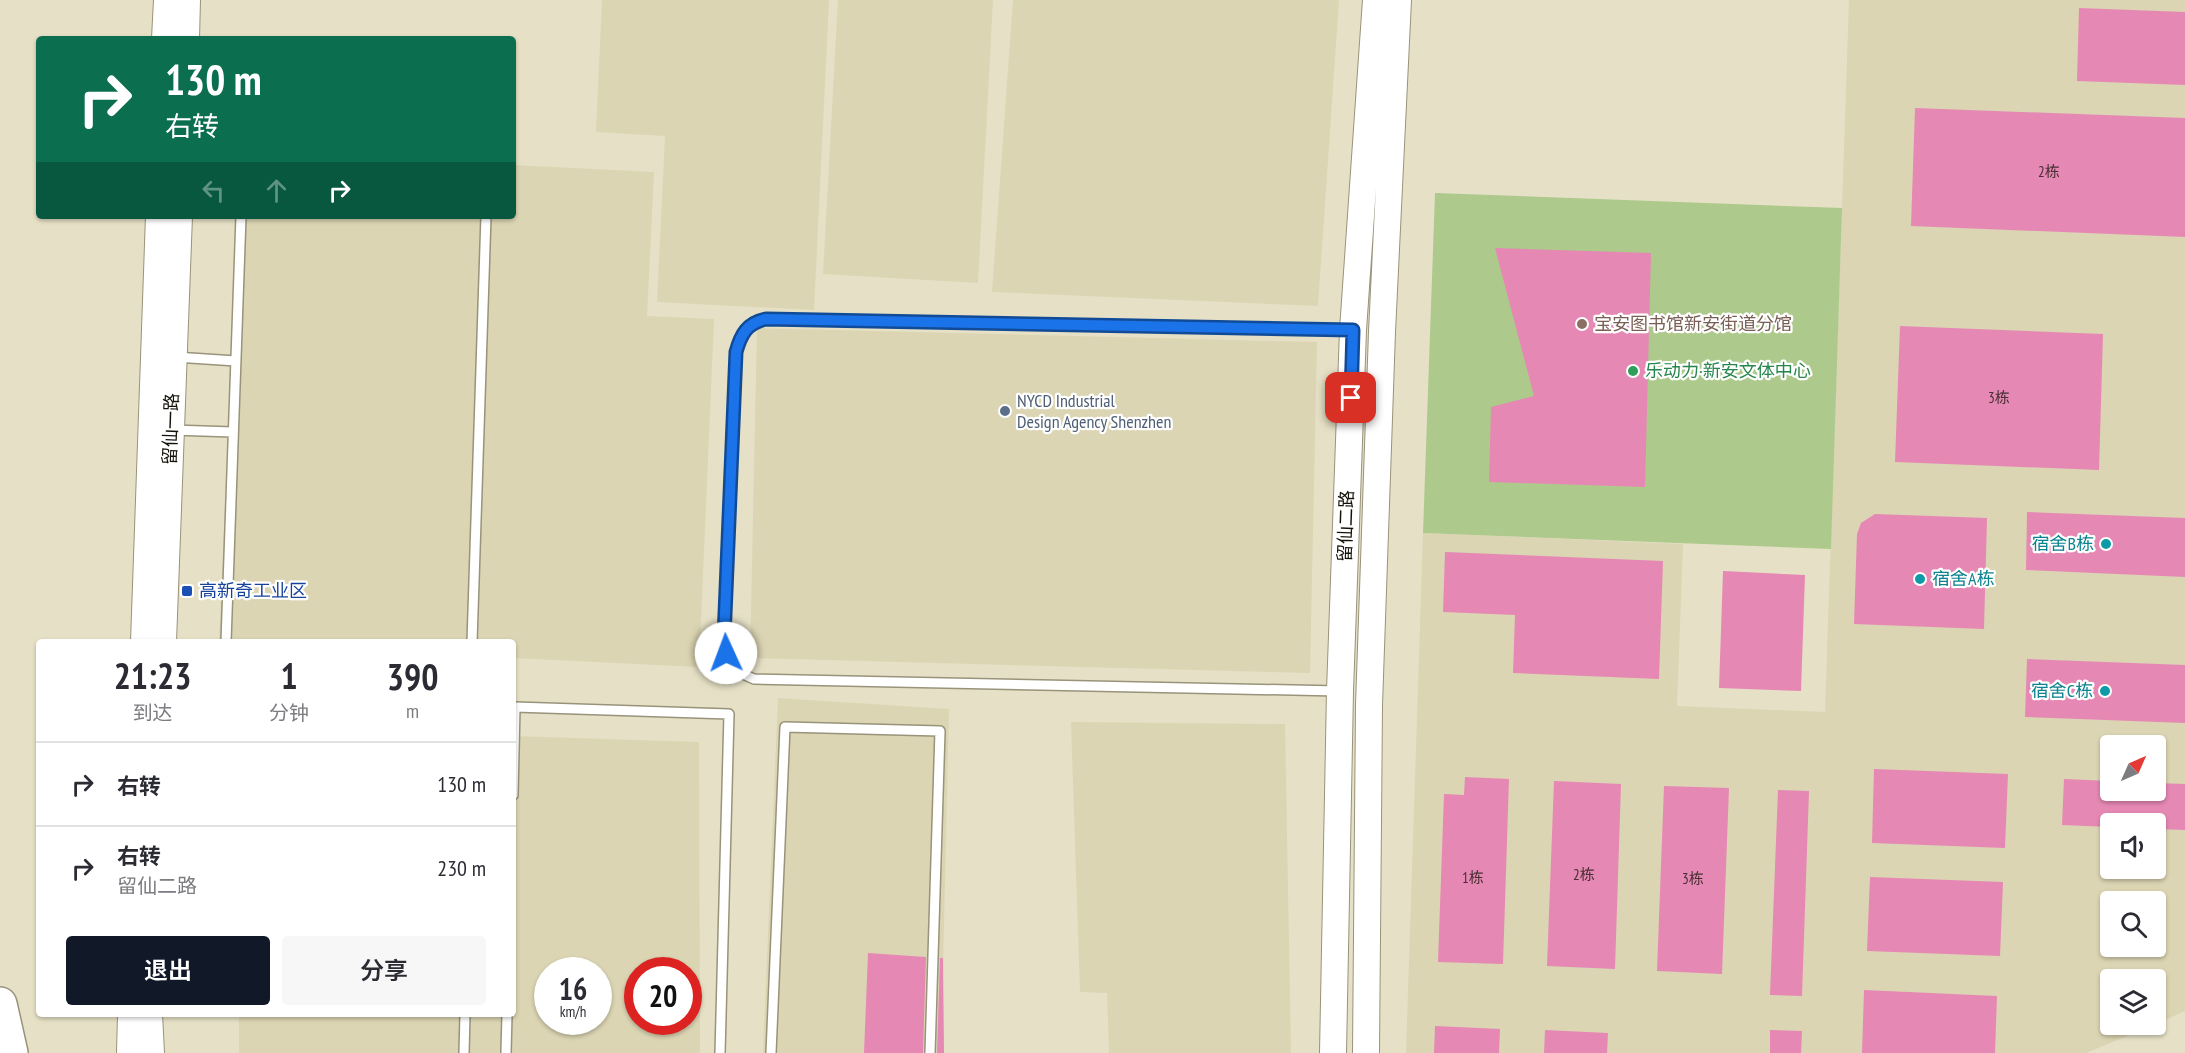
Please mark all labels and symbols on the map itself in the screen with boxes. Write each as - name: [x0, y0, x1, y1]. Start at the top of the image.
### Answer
- house number: 2栋: [2038, 162, 2060, 181]
- place label: 宝安图书馆新安街道分馆: [1594, 312, 1792, 335]
- marker: 宝安图书馆新安街道分馆: [1575, 317, 1589, 331]
- place label: 乐动力·新安文体中心: [1645, 359, 1811, 382]
- marker: 乐动力·新安文体中心: [1626, 364, 1640, 378]
- pin: [1325, 372, 1376, 423]
- house number: 3栋: [1988, 388, 2010, 407]
- place label: NYCD Industrial Design Agency Shenzhen: [1017, 389, 1171, 433]
- street label: 留仙一路: [158, 393, 183, 465]
- marker: NYCD Industrial Design Agency Shenzhen: [998, 404, 1012, 418]
- street label: 留仙二路: [1333, 490, 1358, 562]
- place label: 宿舍B栋: [2032, 532, 2094, 555]
- marker: 宿舍B栋: [2099, 537, 2113, 551]
- place label: 宿舍A栋: [1932, 567, 1995, 590]
- marker: 宿舍A栋: [1913, 572, 1927, 586]
- place label: 高新奇工业区: [199, 579, 307, 602]
- marker: 高新奇工业区: [180, 584, 194, 598]
- position arrow: [694, 621, 758, 685]
- place label: 宿舍C栋: [2031, 679, 2093, 702]
- marker: 宿舍C栋: [2098, 684, 2112, 698]
- north arrow: [2100, 735, 2166, 801]
- house number: 2栋: [1573, 865, 1595, 884]
- house number: 1栋: [1462, 868, 1484, 887]
- house number: 3栋: [1682, 869, 1704, 888]
- speed limit sign: 20: [624, 957, 702, 1035]

